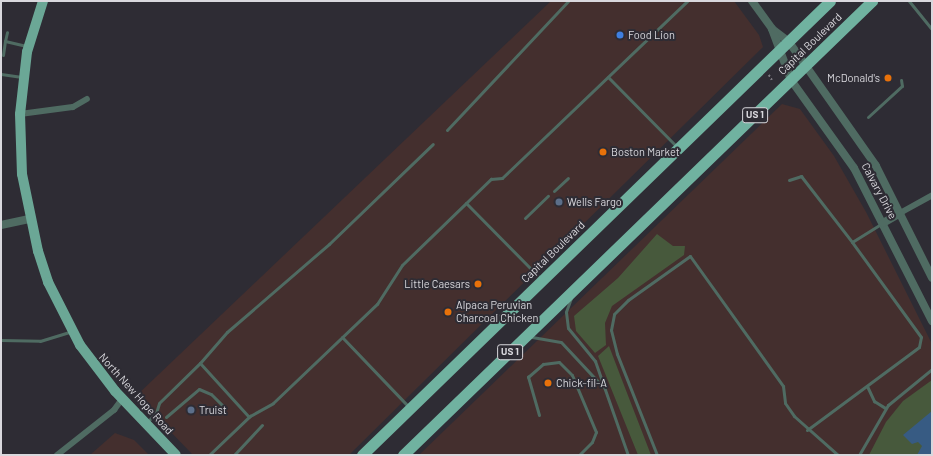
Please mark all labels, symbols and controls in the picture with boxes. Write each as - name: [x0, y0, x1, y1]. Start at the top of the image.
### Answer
- street label: Capital Boulevard: [776, 10, 844, 78]
- place label: Food Lion: [628, 28, 675, 42]
- marker: Food Lion: [615, 30, 625, 40]
- place label: McDonald's: [827, 71, 880, 85]
- marker: McDonald's: [883, 73, 893, 83]
- road number: US 1: [742, 107, 768, 123]
- place label: Boston Market: [611, 145, 680, 159]
- marker: Boston Market: [598, 147, 608, 157]
- street label: Calvary Drive: [859, 161, 899, 221]
- place label: Wells Fargo: [567, 195, 622, 209]
- marker: Wells Fargo: [554, 197, 564, 207]
- street label: Capital Boulevard: [519, 218, 587, 286]
- place label: Little Caesars: [404, 277, 470, 291]
- marker: Little Caesars: [473, 279, 483, 289]
- place label: Alpaca Peruvian Charcoal Chicken: [456, 299, 538, 325]
- marker: Alpaca Peruvian Charcoal Chicken: [443, 307, 453, 317]
- road number: US 1: [497, 344, 523, 360]
- street label: North New Hope Road: [96, 351, 176, 437]
- place label: Chick-fil-A: [556, 376, 607, 390]
- marker: Chick-fil-A: [543, 378, 553, 388]
- place label: Truist: [199, 403, 227, 417]
- marker: Truist: [186, 405, 196, 415]

